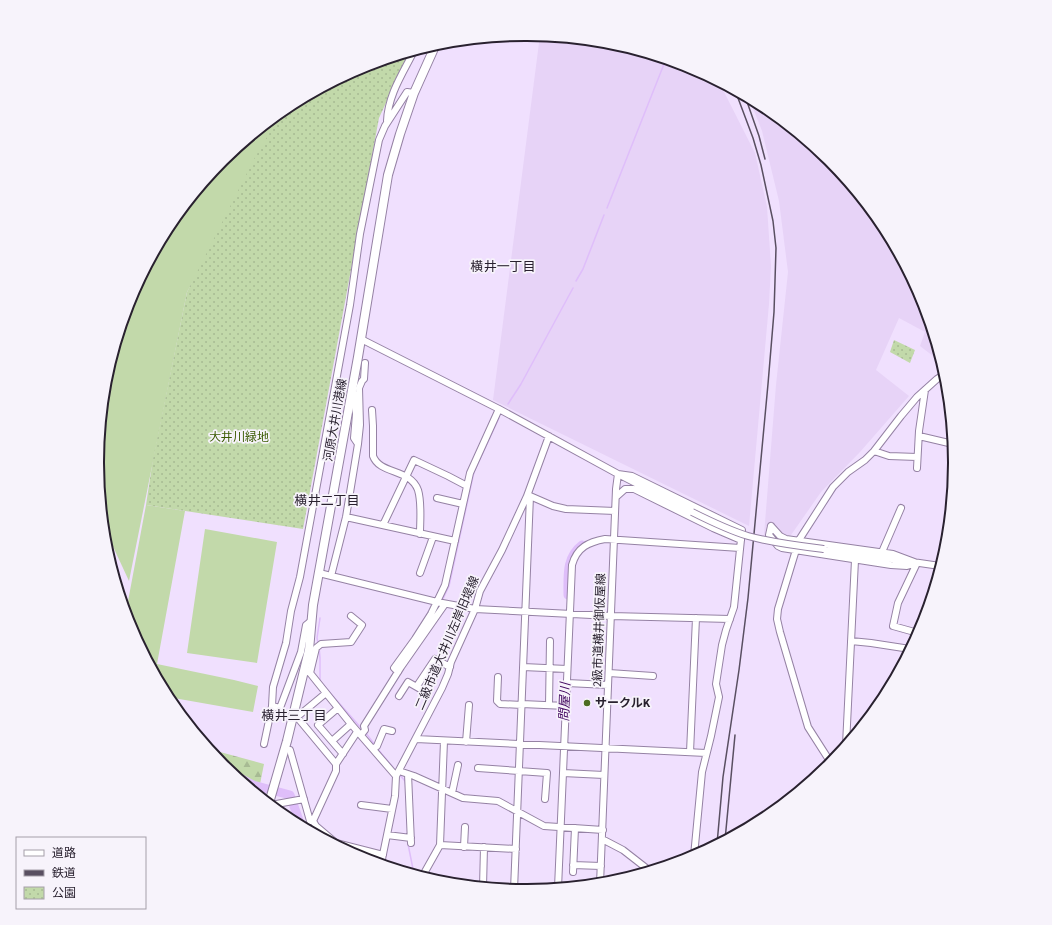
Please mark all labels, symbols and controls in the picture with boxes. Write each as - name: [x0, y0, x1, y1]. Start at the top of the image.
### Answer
- district label: 横井一丁目: [470, 258, 536, 276]
- street label: 河原大井川港線: [320, 377, 351, 463]
- park label: 大井川緑地: [209, 429, 269, 446]
- district label: 横井二丁目: [294, 492, 360, 510]
- street label: 2級市道横井御仮屋線: [589, 573, 610, 687]
- street label: 二級市道大井川左岸旧堤線: [412, 574, 483, 713]
- water label: 問屋川: [555, 680, 575, 722]
- place label: サークルK: [595, 695, 651, 712]
- marker: サークルK: [582, 698, 592, 708]
- district label: 横井三丁目: [261, 707, 327, 725]
- legend: [16, 837, 146, 909]
- text: 道路: [52, 845, 76, 862]
- text: 鉄道: [52, 865, 76, 882]
- text: 公園: [52, 885, 76, 902]

